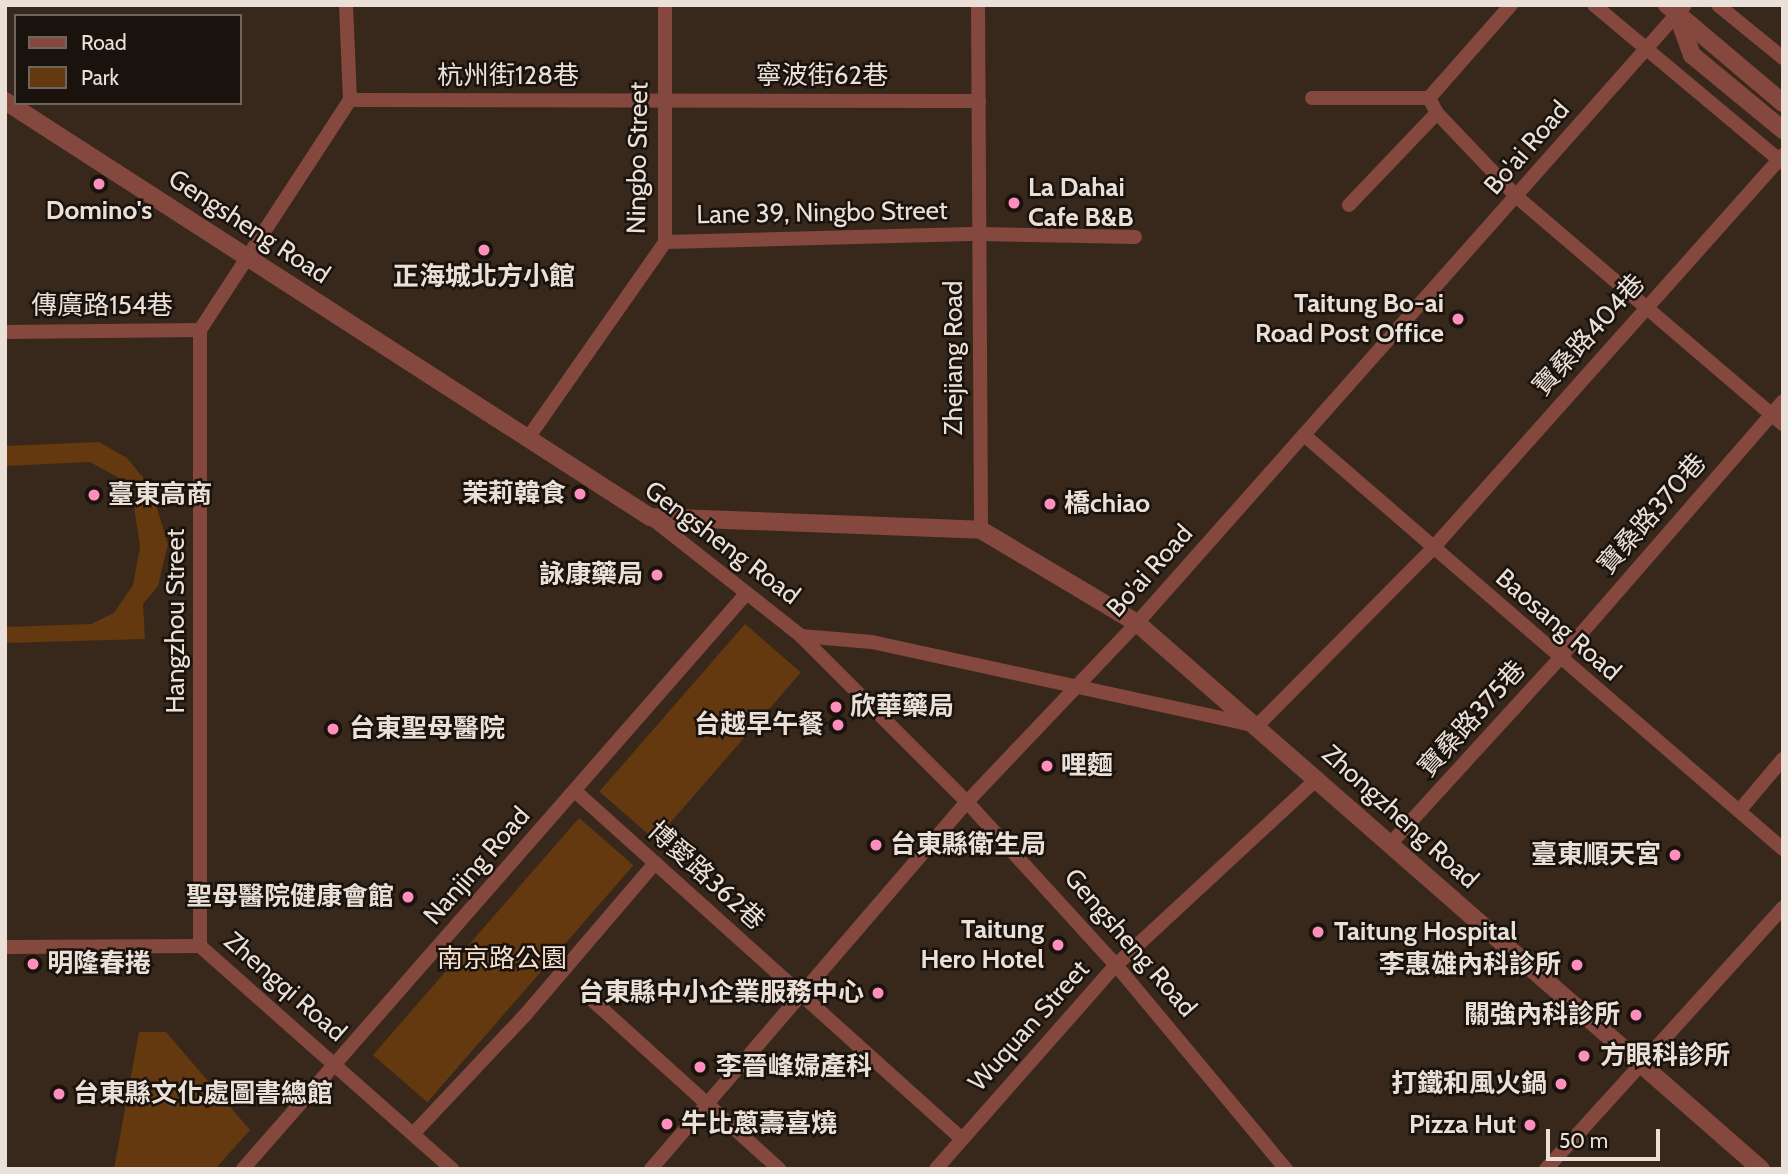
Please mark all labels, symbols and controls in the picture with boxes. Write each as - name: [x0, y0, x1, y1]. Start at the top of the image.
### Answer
- legend: [14, 14, 242, 105]
- text: Road: [81, 30, 127, 55]
- street label: 杭州街128巷: [437, 60, 579, 92]
- street label: 寧波街62巷: [756, 60, 888, 92]
- text: Park: [81, 65, 119, 90]
- street label: Ningbo Street: [621, 82, 655, 234]
- street label: Bo'ai Road: [1478, 95, 1576, 201]
- street label: Gengsheng Road: [162, 163, 336, 291]
- place label: La Dahai Cafe B&B: [1028, 172, 1133, 234]
- marker: Domino's: [91, 176, 107, 192]
- place label: Domino's: [46, 195, 152, 227]
- street label: Lane 39, Ningbo Street: [696, 195, 948, 231]
- marker: La Dahai Cafe B&B: [1006, 195, 1022, 211]
- marker: 正海城北方小館: [476, 242, 492, 258]
- place label: 正海城北方小館: [393, 261, 575, 293]
- street label: 寶桑路404巷: [1526, 268, 1652, 402]
- street label: Zhejiang Road: [938, 281, 970, 435]
- place label: Taitung Bo-ai Road Post Office: [1255, 288, 1444, 350]
- street label: 傳廣路154巷: [31, 290, 173, 322]
- marker: Taitung Bo-ai Road Post Office: [1450, 311, 1466, 327]
- street label: 寶桑路370巷: [1591, 448, 1713, 580]
- street label: Gengsheng Road: [638, 475, 806, 611]
- place label: 茉莉韓食: [462, 478, 566, 510]
- place label: 臺東高商: [108, 479, 212, 511]
- marker: 茉莉韓食: [572, 486, 588, 502]
- marker: 臺東高商: [86, 487, 102, 503]
- place label: 橋chiao: [1064, 488, 1150, 520]
- marker: 橋chiao: [1042, 496, 1058, 512]
- street label: Bo'ai Road: [1100, 518, 1200, 624]
- street label: Hangzhou Street: [160, 529, 192, 713]
- place label: 詠康藥局: [539, 559, 643, 591]
- street label: Baosang Road: [1489, 562, 1627, 688]
- marker: 詠康藥局: [649, 567, 665, 583]
- street label: 寶桑路375巷: [1412, 655, 1532, 783]
- place label: 欣華藥局: [850, 691, 954, 723]
- marker: 欣華藥局: [828, 699, 844, 715]
- place label: 台越早午餐: [694, 709, 824, 741]
- place label: 台東聖母醫院: [349, 713, 505, 745]
- marker: 台越早午餐: [830, 717, 846, 733]
- marker: 台東聖母醫院: [323, 719, 343, 739]
- street label: Zhongzheng Road: [1315, 739, 1485, 895]
- place label: 哩麵: [1061, 750, 1113, 782]
- marker: 哩麵: [1039, 758, 1055, 774]
- street label: Nanjing Road: [417, 801, 537, 931]
- street label: 博愛路362巷: [641, 815, 771, 937]
- place label: 台東縣衛生局: [890, 829, 1046, 861]
- marker: 台東縣衛生局: [868, 837, 884, 853]
- place label: 臺東順天宮: [1531, 839, 1661, 871]
- marker: 臺東順天宮: [1667, 847, 1683, 863]
- street label: Gengsheng Road: [1057, 863, 1203, 1023]
- place label: 聖母醫院健康會館: [186, 881, 394, 913]
- marker: 聖母醫院健康會館: [400, 889, 416, 905]
- place label: Taitung Hero Hotel: [921, 914, 1044, 976]
- place label: Taitung Hospital: [1334, 916, 1517, 948]
- marker: Taitung Hospital: [1308, 922, 1328, 942]
- street label: Zhengqi Road: [218, 926, 352, 1048]
- marker: Taitung Hero Hotel: [1050, 937, 1066, 953]
- park label: 南京路公園: [437, 943, 567, 975]
- place label: 明隆春捲: [47, 948, 151, 980]
- place label: 李惠雄內科診所: [1379, 949, 1561, 981]
- street label: Wuquan Street: [962, 954, 1096, 1098]
- marker: 李惠雄內科診所: [1567, 955, 1587, 975]
- marker: 明隆春捲: [25, 956, 41, 972]
- place label: 台東縣中小企業服務中心: [578, 977, 864, 1009]
- marker: 台東縣中小企業服務中心: [870, 985, 886, 1001]
- place label: 關強內科診所: [1464, 999, 1620, 1031]
- marker: 關強內科診所: [1626, 1005, 1646, 1025]
- place label: 方眼科診所: [1600, 1040, 1730, 1072]
- marker: 方眼科診所: [1574, 1046, 1594, 1066]
- place label: 李晉峰婦產科: [716, 1051, 872, 1083]
- marker: 李晉峰婦產科: [690, 1057, 710, 1077]
- place label: 打鐵和風火鍋: [1391, 1068, 1547, 1100]
- marker: 打鐵和風火鍋: [1553, 1076, 1569, 1092]
- place label: 台東縣文化處圖書總館: [73, 1078, 333, 1110]
- marker: 台東縣文化處圖書總館: [51, 1086, 67, 1102]
- place label: 牛比蔥壽喜燒: [681, 1108, 837, 1140]
- place label: Pizza Hut: [1409, 1109, 1516, 1141]
- scale bar: [1550, 1114, 1664, 1158]
- marker: 牛比蔥壽喜燒: [659, 1116, 675, 1132]
- marker: Pizza Hut: [1522, 1117, 1538, 1133]
- text: 50 m: [1559, 1128, 1608, 1153]

